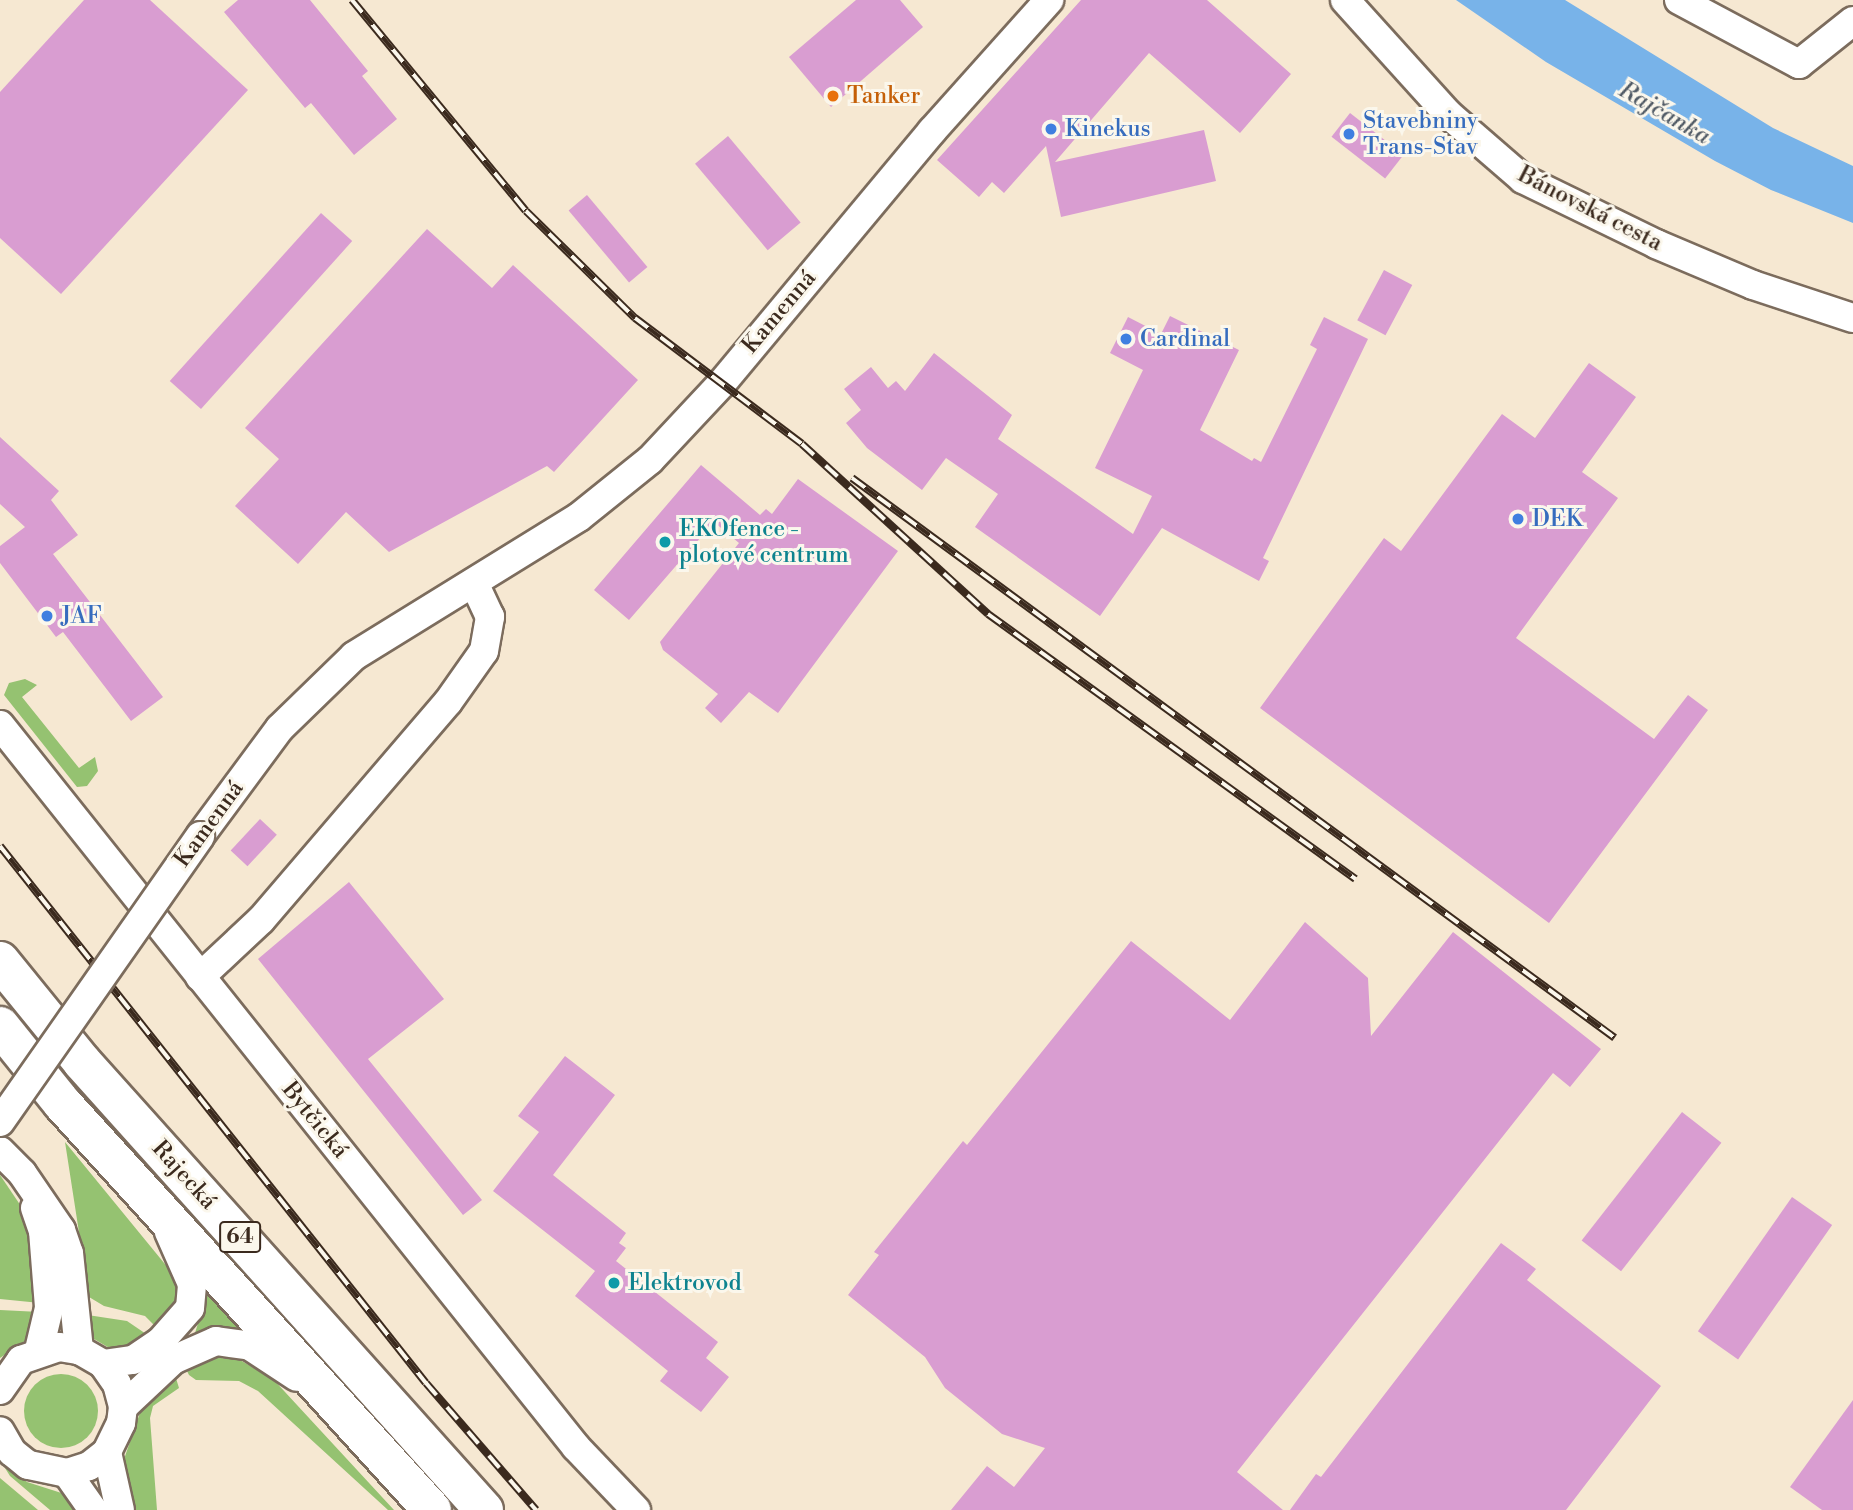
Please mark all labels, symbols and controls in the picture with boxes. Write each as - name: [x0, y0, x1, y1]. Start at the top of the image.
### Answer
- water label: Rajčanka: [1613, 76, 1715, 152]
- place label: Tanker: [847, 82, 921, 110]
- marker: Tanker: [825, 88, 841, 104]
- place label: Stavebniny Trans-Stav: [1363, 107, 1478, 161]
- place label: Kinekus: [1065, 115, 1151, 143]
- marker: Kinekus: [1043, 121, 1059, 137]
- marker: Stavebniny Trans-Stav: [1341, 126, 1357, 142]
- street label: Bánovská cesta: [1513, 161, 1667, 257]
- street label: Kamenná: [736, 265, 822, 359]
- place label: Cardinal: [1140, 325, 1230, 353]
- marker: Cardinal: [1118, 331, 1134, 347]
- place label: DEK: [1532, 505, 1583, 533]
- marker: DEK: [1510, 511, 1526, 527]
- place label: EKOfence - plotové centrum: [679, 515, 849, 569]
- marker: EKOfence - plotové centrum: [657, 534, 673, 550]
- place label: JAF: [61, 602, 102, 630]
- marker: JAF: [39, 608, 55, 624]
- street label: Kamenná: [168, 775, 250, 873]
- street label: Bytčická: [276, 1076, 354, 1164]
- street label: Rajecká: [146, 1135, 222, 1215]
- road number: 64: [219, 1220, 261, 1254]
- place label: Elektrovod: [628, 1269, 741, 1297]
- marker: Elektrovod: [606, 1275, 622, 1291]

